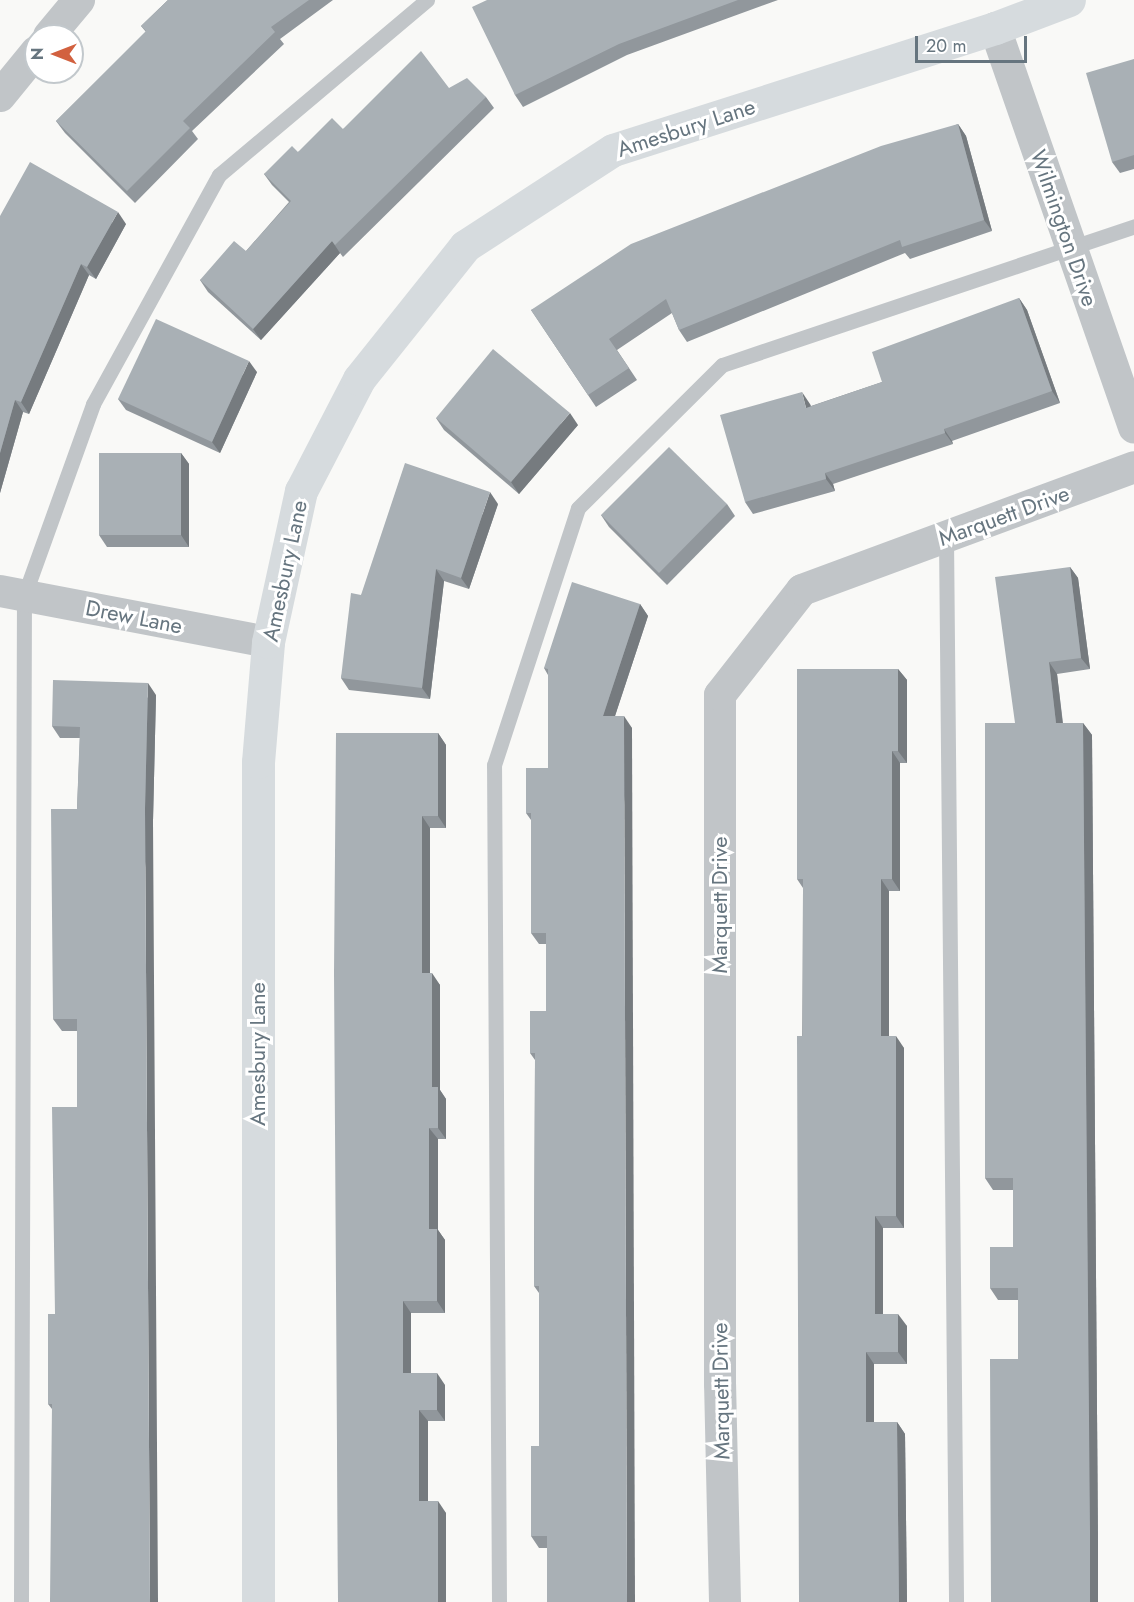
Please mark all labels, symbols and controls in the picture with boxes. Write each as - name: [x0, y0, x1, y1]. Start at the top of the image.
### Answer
- north arrow: [24, 24, 84, 84]
- scale bar: [918, 24, 1030, 62]
- text: 20 m: [926, 33, 966, 59]
- text: N: [26, 48, 49, 60]
- street label: Amesbury Lane: [614, 93, 758, 163]
- street label: Wilmington Drive: [1025, 146, 1103, 310]
- street label: Marquett Drive: [935, 480, 1073, 552]
- street label: Amesbury Lane: [257, 498, 313, 644]
- street label: Drew Lane: [83, 595, 185, 639]
- street label: Marquett Drive: [707, 836, 733, 974]
- street label: Amesbury Lane: [245, 982, 271, 1126]
- street label: Marquett Drive: [707, 1322, 735, 1460]

